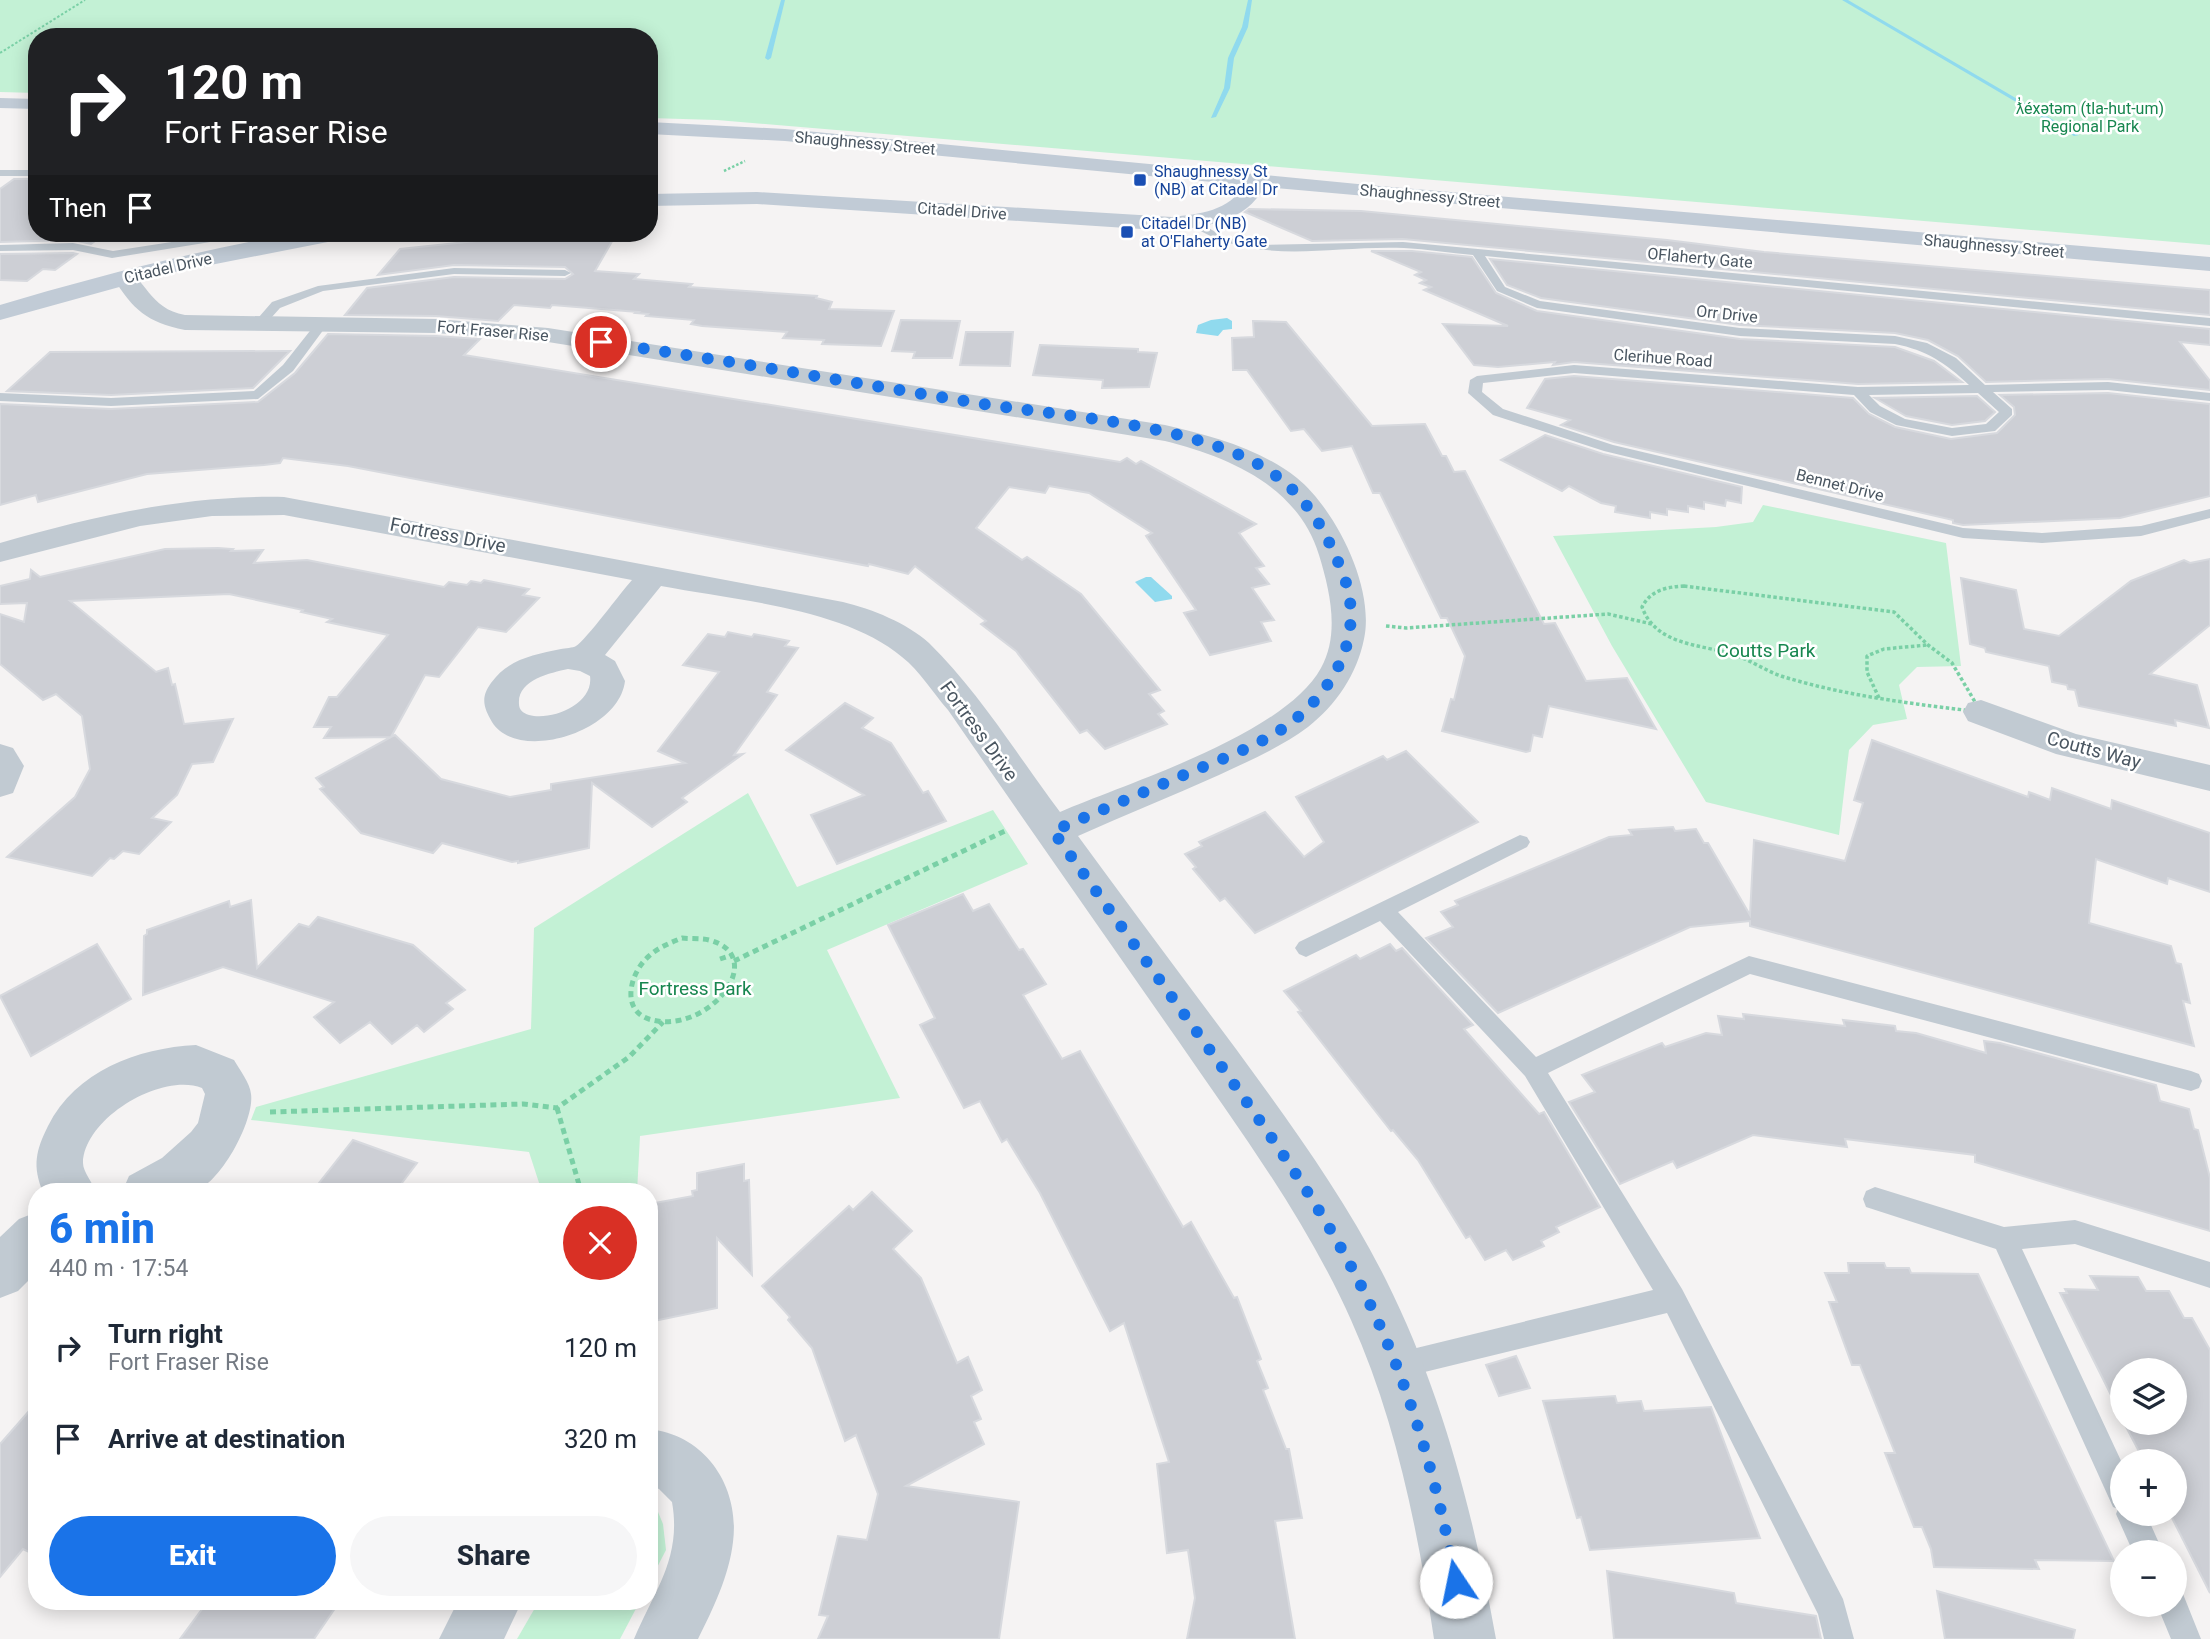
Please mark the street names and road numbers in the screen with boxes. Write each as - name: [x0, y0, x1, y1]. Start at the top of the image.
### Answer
- street label: Shaughnessy Street: [794, 127, 936, 159]
- street label: Shaughnessy Street: [1359, 180, 1501, 212]
- street label: Citadel Drive: [917, 198, 1007, 224]
- street label: Shaughnessy Street: [1923, 230, 2065, 262]
- street label: OFlaherty Gate: [1647, 244, 1753, 272]
- street label: Citadel Drive: [122, 249, 214, 287]
- street label: Orr Drive: [1695, 301, 1759, 327]
- street label: Fort Fraser Rise: [436, 317, 550, 345]
- street label: Clerihue Road: [1613, 345, 1713, 371]
- street label: Bennet Drive: [1794, 465, 1886, 505]
- street label: Fortress Drive: [388, 512, 508, 558]
- street label: Fortress Drive: [935, 677, 1023, 785]
- street label: Coutts Way: [2044, 726, 2144, 774]

